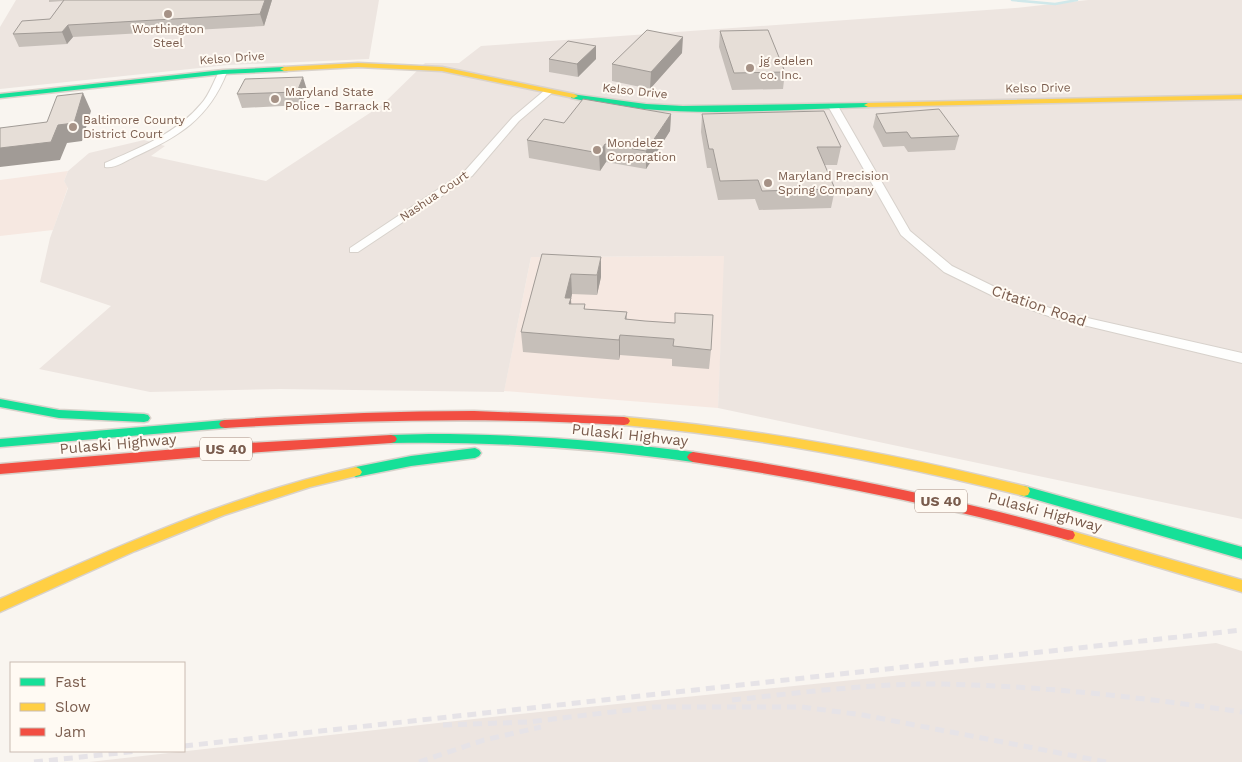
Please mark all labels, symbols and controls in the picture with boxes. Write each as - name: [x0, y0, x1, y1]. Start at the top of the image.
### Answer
- marker: Worthington Steel: [162, 8, 174, 20]
- place label: Worthington Steel: [132, 22, 204, 50]
- street label: Kelso Drive: [199, 49, 265, 67]
- place label: jg edelen co. Inc.: [759, 54, 813, 82]
- marker: jg edelen co. Inc.: [744, 62, 756, 74]
- street label: Kelso Drive: [1005, 80, 1071, 96]
- street label: Kelso Drive: [602, 81, 668, 101]
- place label: Maryland State Police - Barrack R: [285, 85, 391, 113]
- marker: Maryland State Police - Barrack R: [269, 93, 281, 105]
- place label: Baltimore County District Court: [83, 113, 186, 141]
- marker: Baltimore County District Court: [67, 121, 79, 133]
- place label: Mondelez Corporation: [607, 136, 676, 164]
- marker: Mondelez Corporation: [591, 144, 603, 156]
- street label: Nashua Court: [397, 168, 471, 224]
- place label: Maryland Precision Spring Company: [778, 169, 889, 197]
- marker: Maryland Precision Spring Company: [762, 177, 774, 189]
- street label: Citation Road: [989, 281, 1089, 331]
- street label: Pulaski Highway: [571, 420, 690, 450]
- street label: Pulaski Highway: [59, 430, 177, 458]
- road number: US 40: [200, 438, 252, 460]
- street label: Pulaski Highway: [986, 488, 1104, 536]
- road number: US 40: [915, 490, 967, 512]
- legend: [10, 662, 185, 752]
- text: Fast: [55, 673, 87, 691]
- text: Slow: [55, 698, 91, 716]
- text: Jam: [55, 723, 86, 741]

